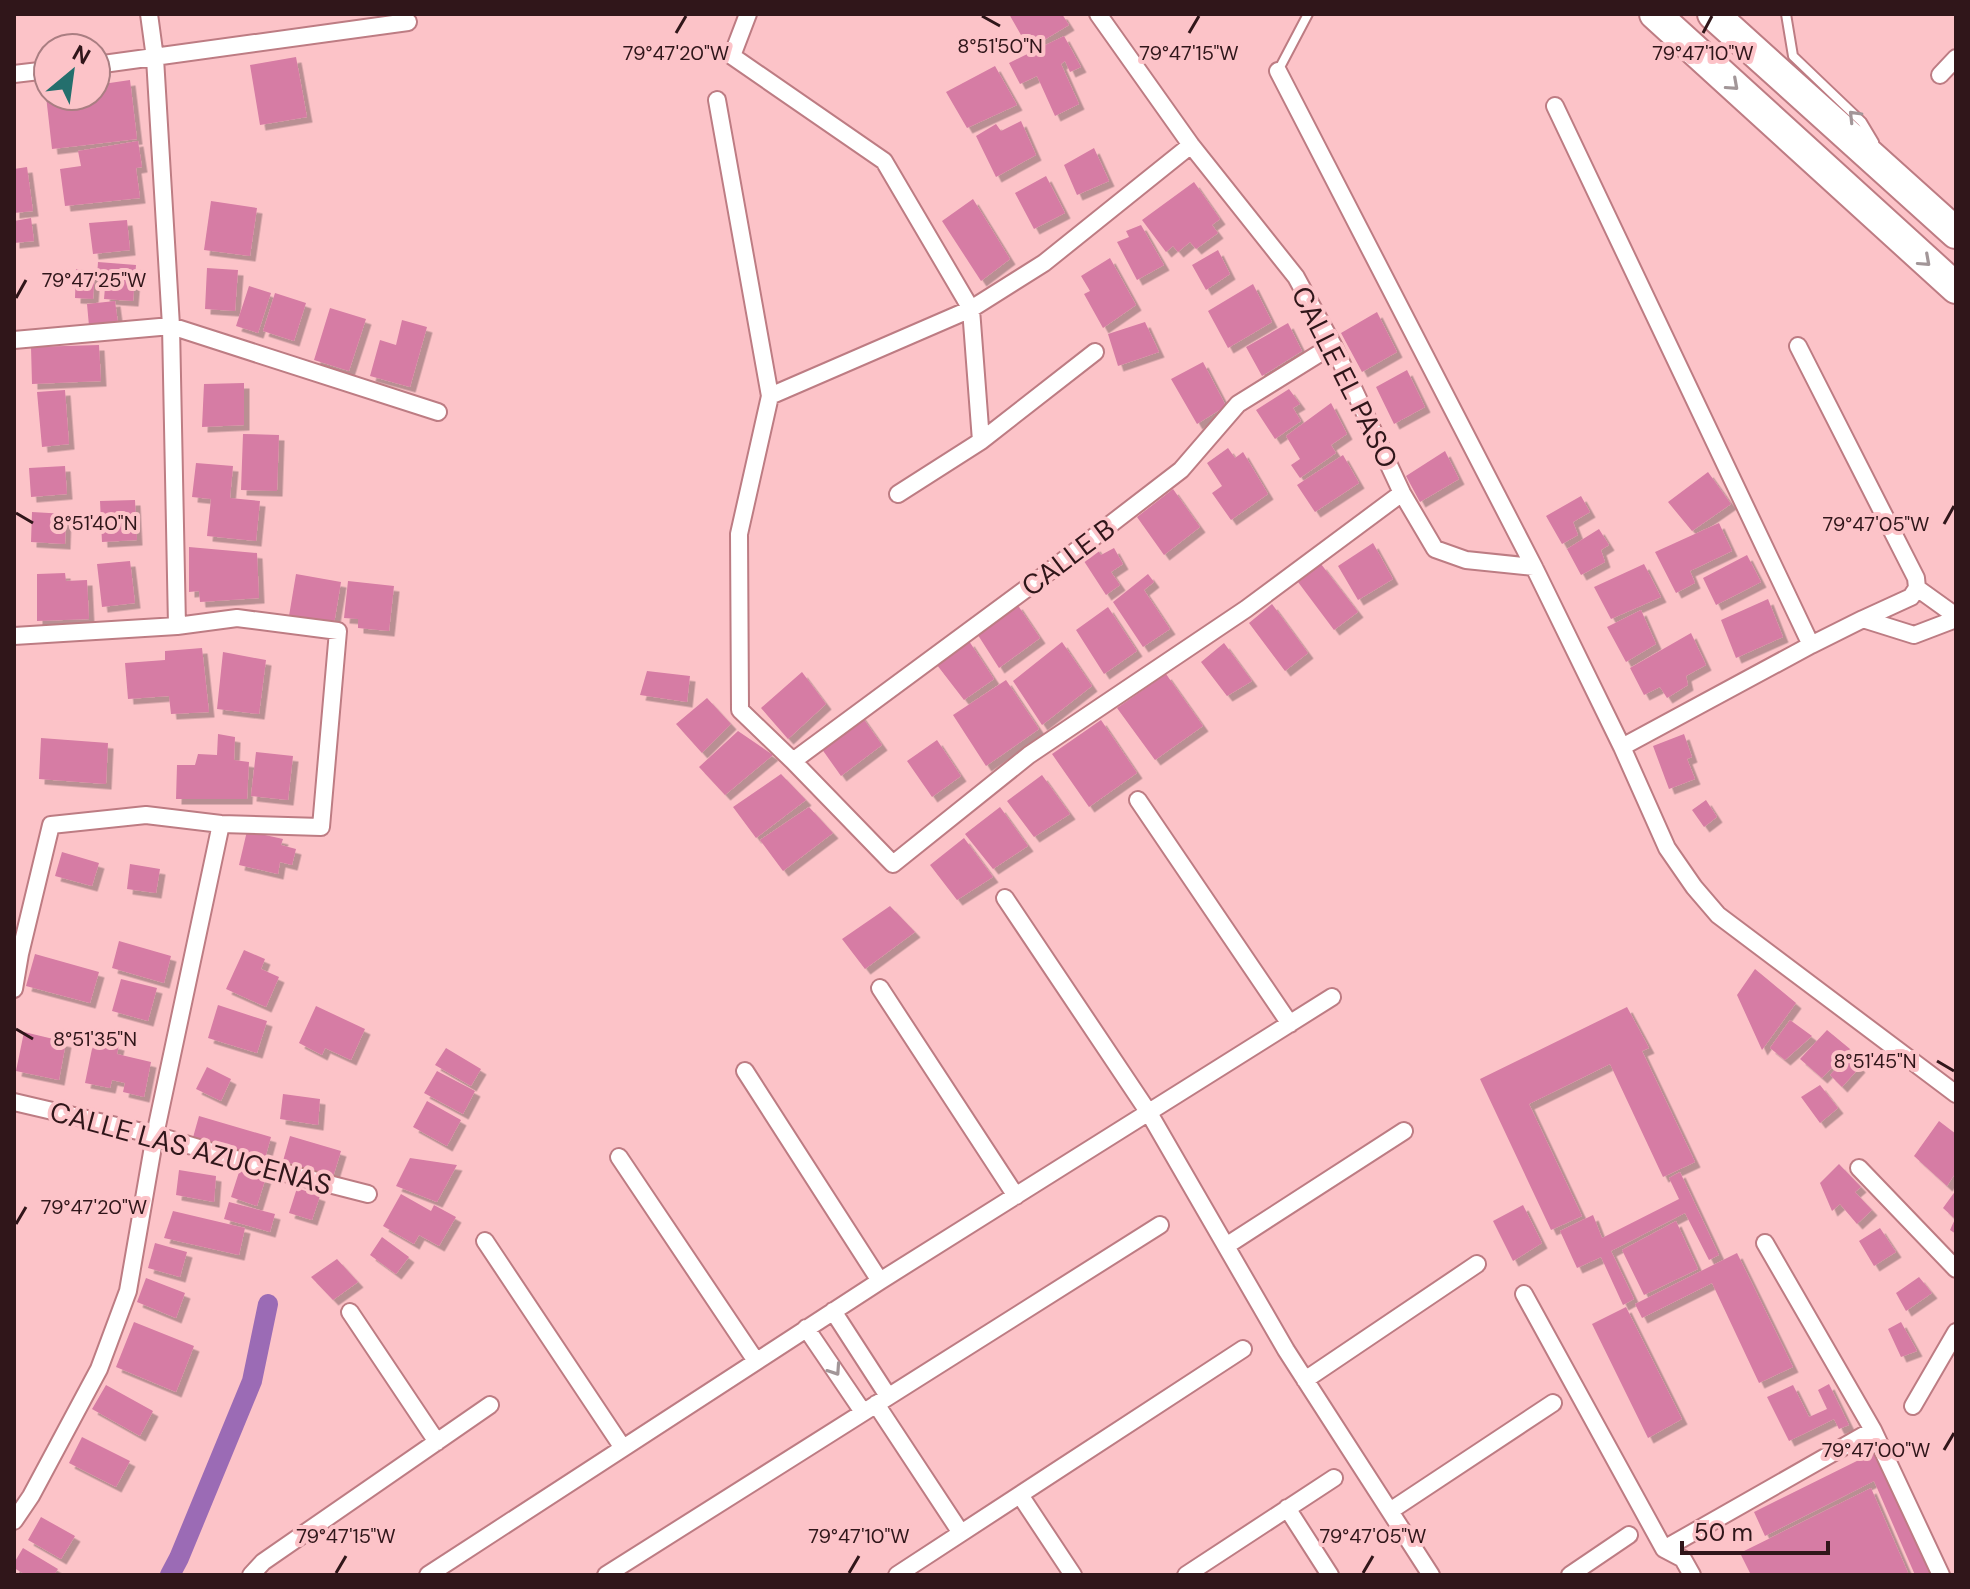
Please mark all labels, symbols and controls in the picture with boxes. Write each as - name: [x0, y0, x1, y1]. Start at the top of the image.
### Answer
- north arrow: [32, 32, 112, 112]
- text: 8°51'50"N: [957, 33, 1043, 59]
- text: N: [67, 38, 96, 72]
- text: 79°47'20"W: [623, 40, 729, 66]
- text: 79°47'15"W: [1139, 40, 1239, 66]
- text: 79°47'10"W: [1652, 40, 1754, 66]
- one-way arrow: [1724, 76, 1738, 91]
- one-way arrow: [1849, 111, 1864, 125]
- one-way arrow: [1916, 251, 1930, 266]
- text: 79°47'25"W: [42, 267, 146, 293]
- street label: CALLE EL PASO: [1283, 280, 1406, 474]
- text: 8°51'40"N: [52, 510, 138, 536]
- street label: CALLE B: [1014, 510, 1123, 605]
- text: 79°47'05"W: [1823, 511, 1929, 537]
- text: 8°51'35"N: [53, 1026, 137, 1052]
- text: 8°51'45"N: [1833, 1048, 1917, 1074]
- street label: CALLE LAS AZUCENAS: [46, 1093, 336, 1204]
- text: 79°47'20"W: [41, 1194, 147, 1220]
- one-way arrow: [825, 1362, 840, 1376]
- text: 79°47'00"W: [1822, 1437, 1930, 1463]
- scale bar: [1682, 1505, 1828, 1555]
- text: 50 m: [1694, 1517, 1753, 1548]
- text: 79°47'15"W: [296, 1523, 396, 1549]
- text: 79°47'10"W: [808, 1523, 910, 1549]
- text: 79°47'05"W: [1320, 1523, 1426, 1549]

